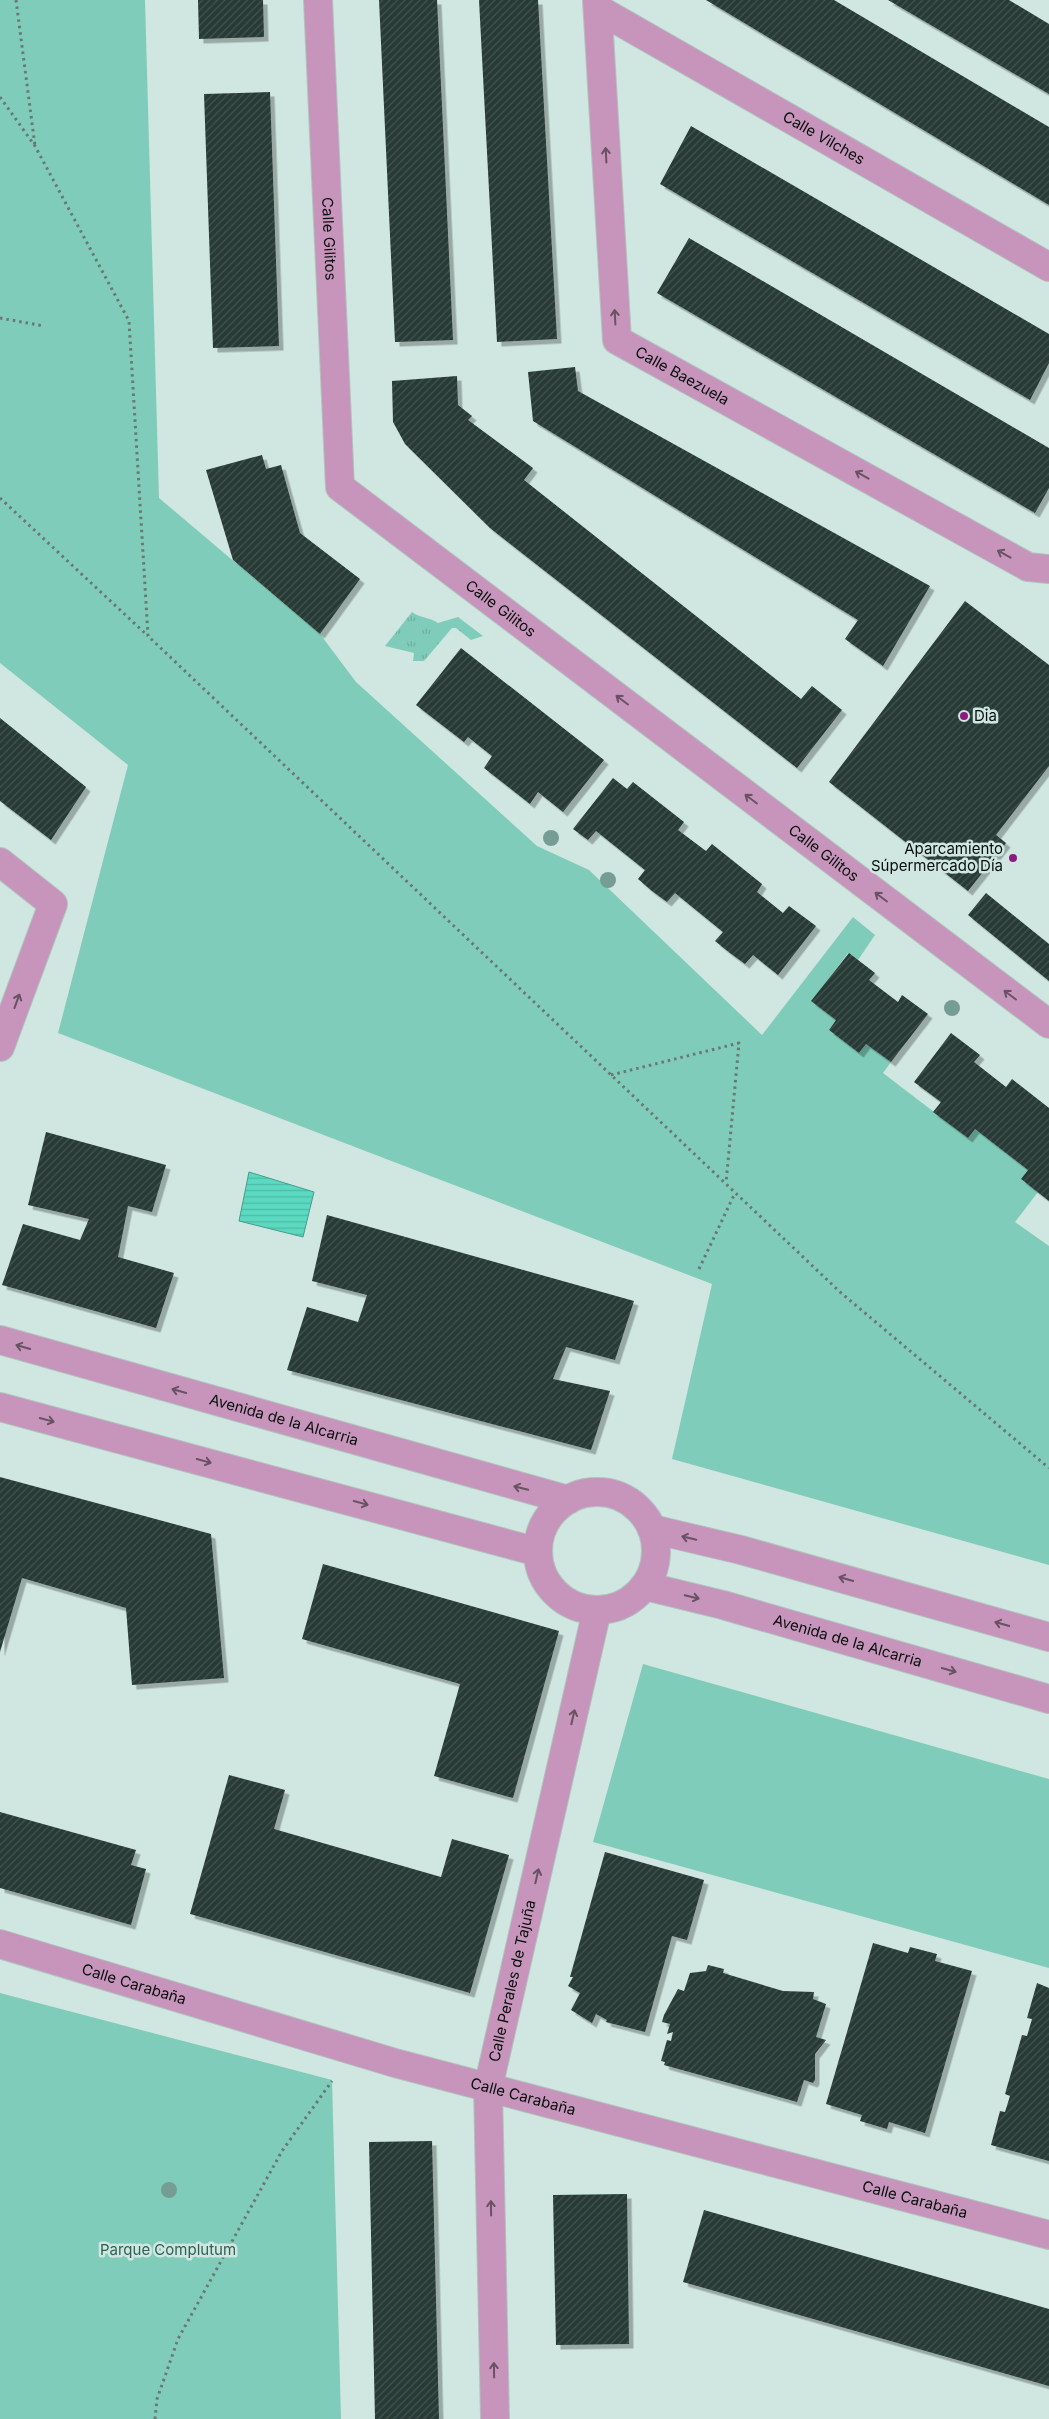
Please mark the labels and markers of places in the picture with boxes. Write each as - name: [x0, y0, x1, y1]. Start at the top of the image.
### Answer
- place label: Dia: [974, 706, 997, 725]
- marker: Dia: [958, 710, 970, 722]
- place label: Aparcamiento Súpermercado Día: [871, 839, 1003, 875]
- marker: Aparcamiento Súpermercado Día: [1007, 852, 1019, 864]

